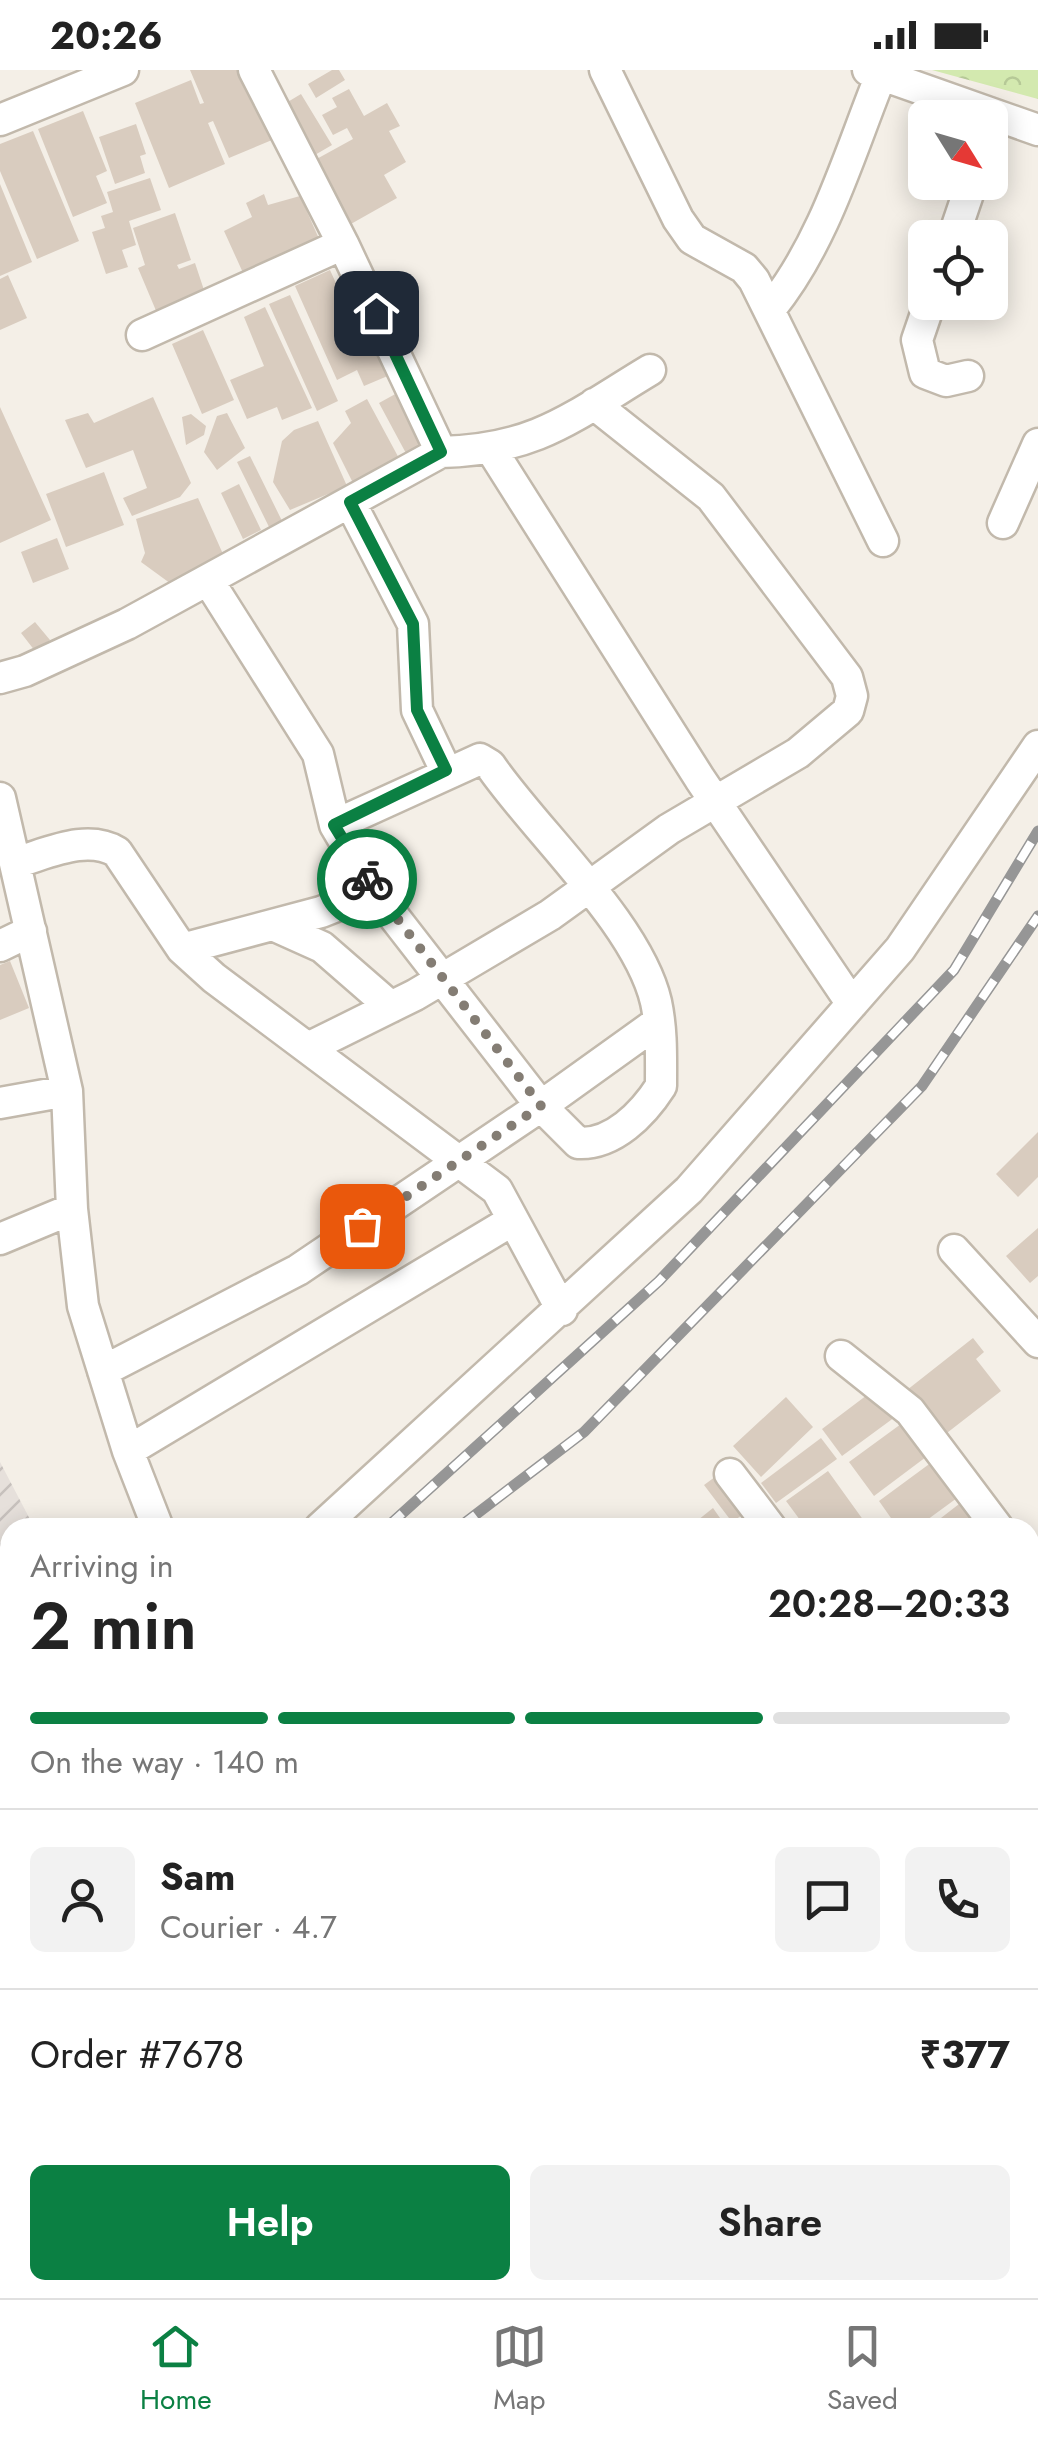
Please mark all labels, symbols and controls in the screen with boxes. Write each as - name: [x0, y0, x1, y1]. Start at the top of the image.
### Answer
- text: 20:26: [50, 8, 163, 63]
- north arrow: [908, 100, 1008, 200]
- map controls: [908, 100, 1008, 320]
- button: locate: [908, 220, 1008, 320]
- pin: [334, 271, 419, 356]
- icon: home: [349, 286, 404, 341]
- courier: [317, 829, 417, 929]
- icon: bike: [340, 852, 395, 907]
- pin: [320, 1184, 405, 1269]
- icon: bag: [335, 1199, 390, 1254]
- text: Arriving in: [30, 1543, 174, 1589]
- text: 20:28–20:33: [768, 1576, 1010, 1631]
- text: 2 min: [30, 1579, 197, 1673]
- text: On the way · 140 m: [30, 1739, 299, 1785]
- button: person: [30, 1847, 135, 1952]
- button: chat: [775, 1847, 880, 1952]
- button: phone: [905, 1847, 1010, 1952]
- text: Sam: [160, 1849, 235, 1904]
- text: Courier · 4.7: [160, 1904, 337, 1950]
- text: Order #7678: [30, 2027, 244, 2082]
- text: ₹377: [919, 2027, 1010, 2082]
- button: Help: [30, 2165, 510, 2280]
- button: Share: [530, 2165, 1010, 2280]
- tab: Home: [140, 2319, 212, 2420]
- tab: Map: [492, 2319, 547, 2420]
- tab: Saved: [827, 2319, 898, 2420]

